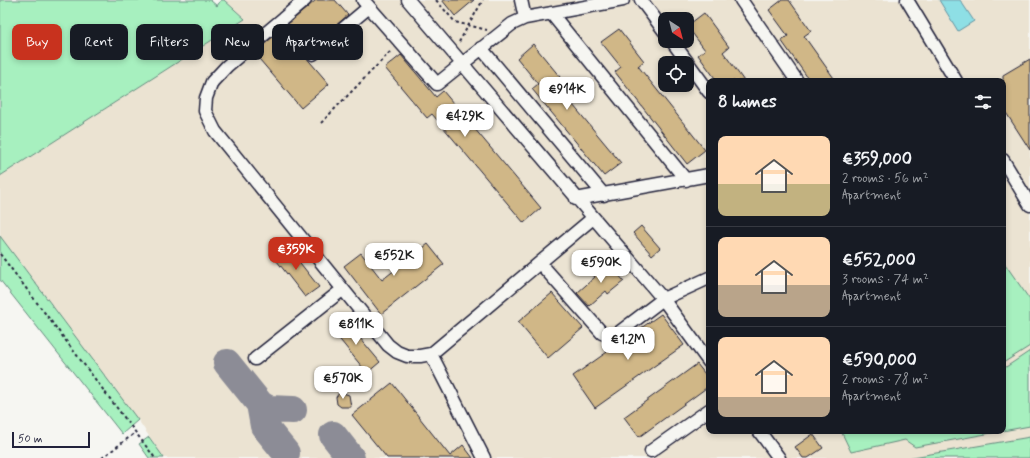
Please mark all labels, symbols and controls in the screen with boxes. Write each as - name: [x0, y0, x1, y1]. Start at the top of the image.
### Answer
- north arrow: [658, 12, 694, 48]
- map controls: [658, 12, 694, 92]
- chip: Buy: [12, 24, 62, 60]
- chip: Rent: [70, 24, 128, 60]
- chip: Filters: [136, 24, 203, 60]
- chip: New: [211, 24, 264, 60]
- chip: Apartment: [272, 24, 363, 60]
- button: locate: [658, 56, 694, 92]
- pin: €914K: [539, 77, 595, 111]
- text: €914K: [548, 81, 586, 98]
- text: 8 homes: [718, 91, 777, 113]
- icon: filters: [972, 91, 994, 113]
- pin: €429K: [437, 104, 493, 138]
- text: €429K: [446, 108, 484, 125]
- text: €359,000: [842, 148, 912, 170]
- icon: home: [750, 152, 798, 200]
- text: 2 rooms · 56 m²: [842, 170, 929, 187]
- text: Apartment: [842, 187, 901, 204]
- pin: €359K: [268, 237, 324, 271]
- text: €359K: [277, 241, 315, 258]
- pin: €552K: [366, 243, 422, 277]
- text: €552K: [374, 247, 414, 264]
- text: €552,000: [842, 249, 916, 271]
- pin: €590K: [573, 250, 629, 284]
- icon: home: [750, 253, 798, 301]
- text: €590K: [580, 254, 622, 271]
- text: 3 rooms · 74 m²: [842, 271, 929, 288]
- text: Apartment: [842, 288, 901, 305]
- pin: €811K: [328, 312, 384, 346]
- text: €811K: [338, 316, 374, 333]
- pin: €1.2M: [600, 327, 656, 361]
- text: €1.2M: [611, 331, 645, 348]
- text: €590,000: [842, 349, 917, 371]
- icon: home: [750, 353, 798, 401]
- pin: €570K: [315, 366, 371, 400]
- text: €570K: [323, 370, 363, 387]
- text: 2 rooms · 78 m²: [842, 371, 929, 388]
- text: Apartment: [842, 388, 901, 405]
- scale bar: [12, 430, 90, 449]
- text: 50 m: [18, 432, 43, 446]

